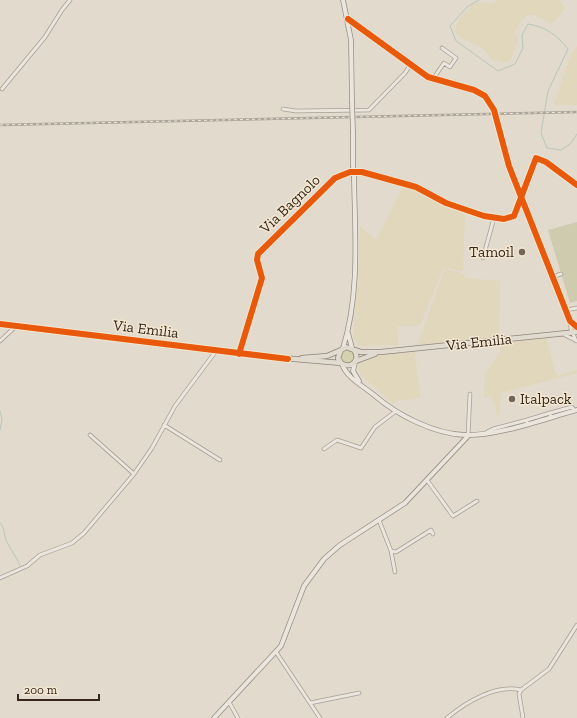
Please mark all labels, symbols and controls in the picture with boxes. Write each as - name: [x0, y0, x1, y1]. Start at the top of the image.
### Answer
- street label: Via Bagnolo: [255, 171, 324, 238]
- place label: Tamoil: [469, 243, 514, 261]
- marker: Tamoil: [517, 247, 527, 257]
- street label: Via Emilia: [111, 316, 180, 342]
- street label: Via Emilia: [444, 330, 513, 354]
- place label: Italpack: [520, 390, 572, 408]
- marker: Italpack: [507, 394, 517, 404]
- scale bar: [18, 676, 99, 702]
- text: 200 m: [24, 683, 58, 697]

